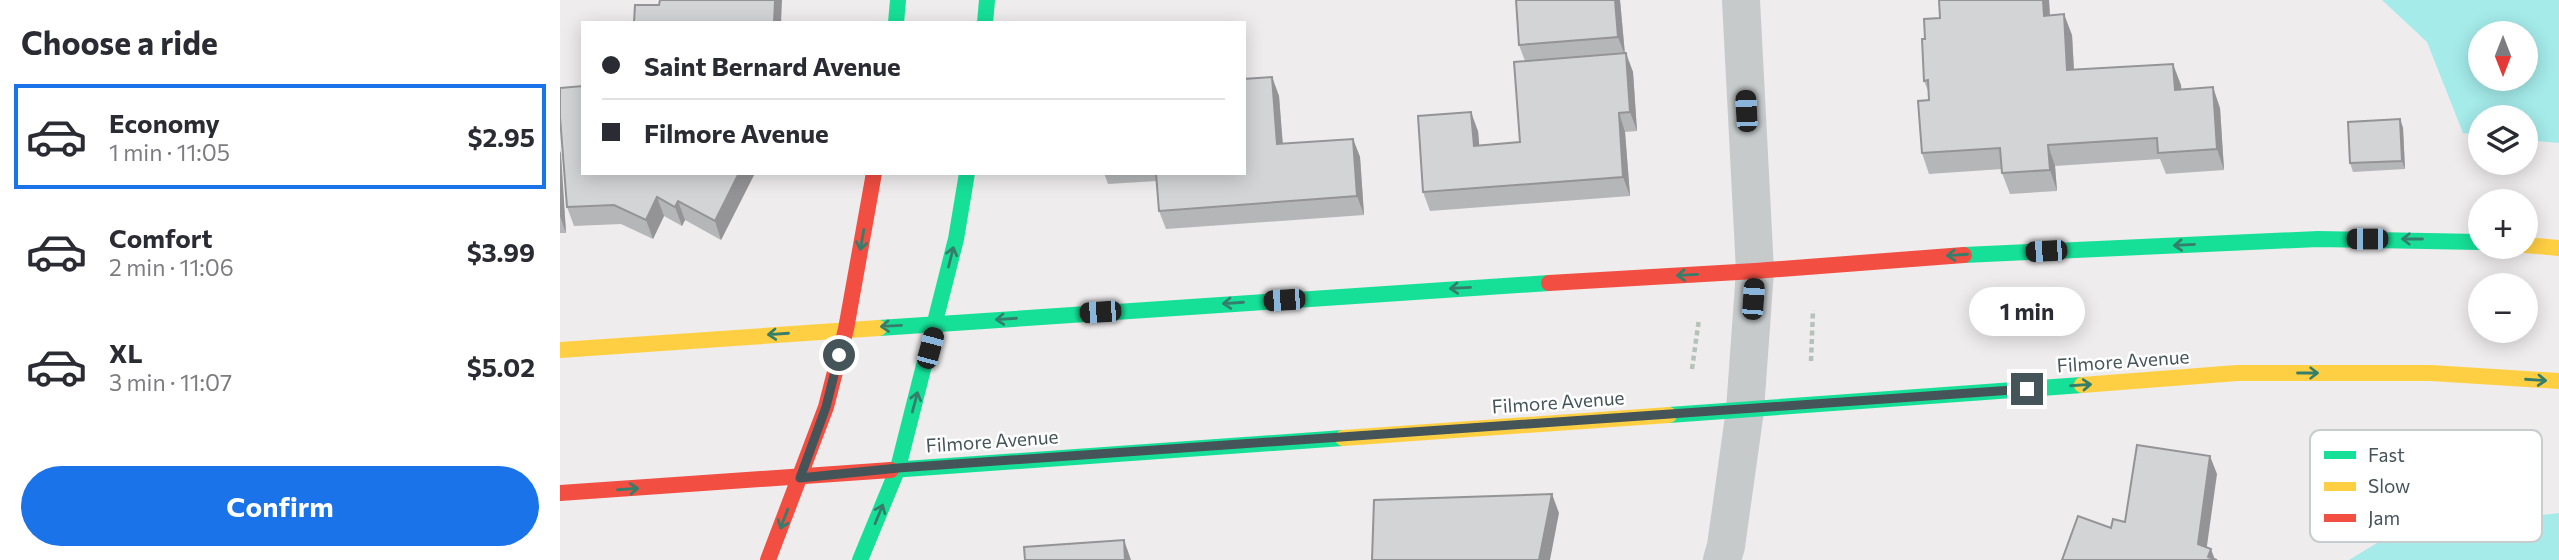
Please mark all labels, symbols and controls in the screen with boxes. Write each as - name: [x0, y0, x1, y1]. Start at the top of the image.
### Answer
- north arrow: [2468, 21, 2538, 91]
- map controls: [2468, 21, 2538, 343]
- text: Choose a ride: [21, 22, 218, 62]
- text: Saint Bernard Avenue: [644, 50, 901, 81]
- car: [1735, 89, 1758, 133]
- icon: car: [25, 105, 88, 168]
- button: layers: [2468, 105, 2538, 175]
- text: Economy: [109, 107, 220, 138]
- text: Filmore Avenue: [644, 117, 829, 148]
- text: $2.95: [468, 121, 535, 152]
- text: 1 min · 11:05: [109, 138, 230, 166]
- button: +: [2468, 189, 2538, 259]
- icon: car: [25, 220, 88, 283]
- text: Comfort: [109, 222, 212, 253]
- one-way arrow: [855, 228, 868, 251]
- car: [2347, 229, 2389, 250]
- one-way arrow: [2400, 233, 2423, 246]
- text: $3.99: [467, 236, 535, 267]
- one-way arrow: [2173, 238, 2196, 251]
- car: [2025, 239, 2068, 263]
- one-way arrow: [945, 246, 958, 269]
- one-way arrow: [1946, 249, 1969, 262]
- text: 2 min · 11:06: [109, 253, 234, 281]
- one-way arrow: [1675, 268, 1698, 281]
- button: −: [2468, 273, 2538, 343]
- car: [1742, 277, 1765, 321]
- one-way arrow: [1449, 282, 1471, 295]
- car: [1263, 288, 1306, 312]
- callout: 1 min: [1969, 288, 2085, 336]
- one-way arrow: [1222, 297, 1244, 310]
- text: 1 min: [2000, 297, 2054, 325]
- car: [1079, 300, 1122, 324]
- one-way arrow: [995, 313, 1017, 326]
- one-way arrow: [880, 320, 903, 333]
- car: [915, 325, 946, 371]
- one-way arrow: [767, 328, 790, 341]
- icon: car: [25, 335, 88, 398]
- text: XL: [109, 337, 143, 368]
- route start: [823, 339, 855, 371]
- street label: Filmore Avenue: [2056, 344, 2190, 377]
- text: $5.02: [467, 351, 535, 382]
- one-way arrow: [2297, 366, 2320, 380]
- text: 3 min · 11:07: [109, 368, 232, 396]
- route end: [2011, 373, 2043, 405]
- one-way arrow: [2524, 374, 2547, 387]
- one-way arrow: [2070, 378, 2092, 391]
- street label: Filmore Avenue: [1491, 385, 1625, 418]
- one-way arrow: [909, 391, 922, 414]
- street label: Filmore Avenue: [925, 424, 1059, 457]
- legend: [2310, 430, 2542, 542]
- text: Fast: [2368, 443, 2405, 466]
- button: Confirm: [21, 466, 539, 546]
- text: Slow: [2368, 474, 2410, 497]
- one-way arrow: [616, 482, 639, 495]
- one-way arrow: [874, 504, 887, 525]
- text: Jam: [2368, 506, 2400, 529]
- one-way arrow: [777, 507, 789, 529]

